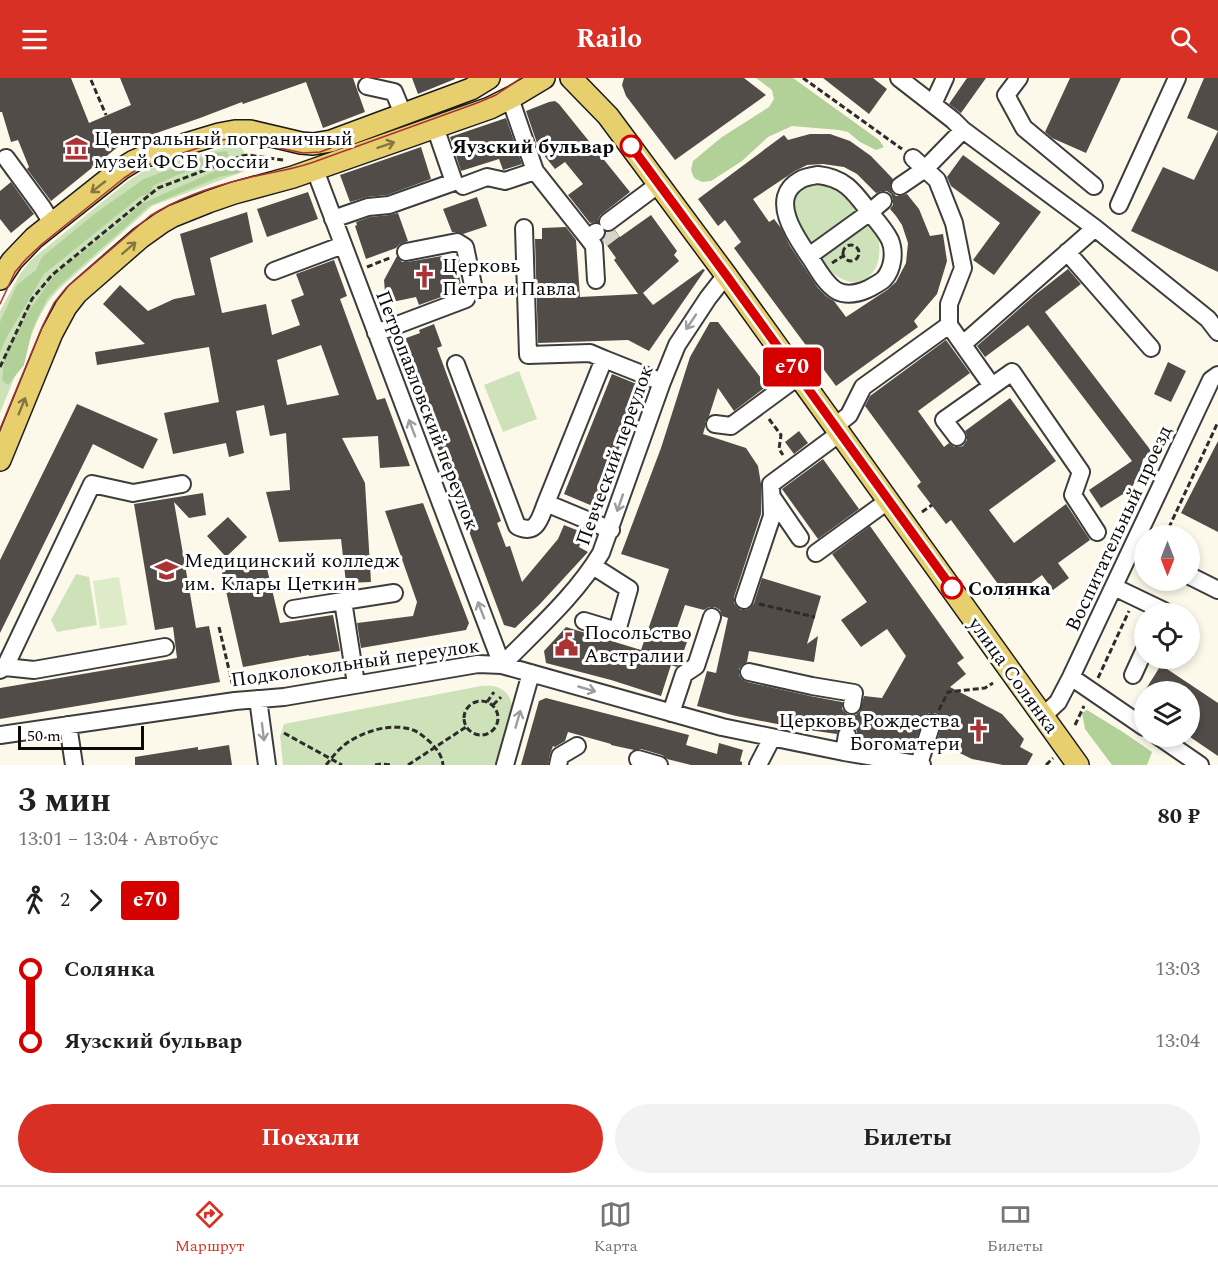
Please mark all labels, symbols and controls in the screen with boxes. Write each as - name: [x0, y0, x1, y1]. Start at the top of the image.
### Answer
- text: Railo: [576, 18, 642, 60]
- icon: menu: [18, 23, 51, 56]
- icon: search: [1167, 23, 1200, 56]
- place label: Центральный пограничный музей ФСБ России: [94, 124, 353, 177]
- place label: Яузский бульвар: [452, 132, 614, 162]
- marker: Яузский бульвар: [620, 135, 642, 157]
- museum icon: Центральный пограничный музей ФСБ России: [63, 136, 89, 162]
- one-way arrow: [376, 138, 395, 149]
- one-way arrow: [90, 180, 106, 193]
- one-way arrow: [121, 241, 136, 255]
- place label: Церковь Петра и Павла: [442, 251, 576, 304]
- church icon: Церковь Петра и Павла: [411, 264, 437, 290]
- street label: Петропавловский переулок: [367, 286, 487, 535]
- one-way arrow: [685, 314, 697, 330]
- line badge: е70: [758, 348, 826, 386]
- text: е70: [775, 351, 809, 383]
- street label: Певческий переулок: [568, 361, 662, 550]
- one-way arrow: [17, 397, 28, 416]
- one-way arrow: [406, 419, 417, 437]
- street label: Воспитательный проезд: [1058, 420, 1180, 636]
- one-way arrow: [614, 493, 625, 512]
- north arrow: [1134, 525, 1200, 591]
- map controls: [1134, 525, 1200, 747]
- place label: Медицинский колледж им. Клары Цеткин: [184, 546, 401, 599]
- school or university icon: Медицинский колледж им. Клары Цеткин: [153, 558, 179, 584]
- place label: Солянка: [968, 574, 1051, 604]
- marker: Солянка: [941, 577, 963, 599]
- one-way arrow: [475, 601, 486, 620]
- button: locate: [1134, 603, 1200, 669]
- street label: улица Солянка: [960, 610, 1066, 740]
- place label: Посольство Австралии: [584, 618, 692, 671]
- street label: Подколокольный переулок: [229, 631, 481, 695]
- public building icon: Посольство Австралии: [553, 631, 579, 657]
- button: layers: [1134, 681, 1200, 747]
- one-way arrow: [577, 684, 596, 695]
- place label: Церковь Рождества Богоматери: [779, 706, 960, 759]
- one-way arrow: [513, 710, 524, 729]
- church icon: Церковь Рождества Богоматери: [965, 718, 991, 744]
- one-way arrow: [257, 722, 268, 742]
- scale bar: [18, 723, 144, 750]
- text: 50 m: [27, 724, 61, 748]
- text: 3 мин: [18, 776, 111, 826]
- text: 80 ₽: [1157, 800, 1200, 833]
- text: 13:01 – 13:04 · Автобус: [18, 824, 219, 854]
- icon: walk: [18, 884, 51, 917]
- icon: forward: [79, 884, 112, 917]
- text: е70: [133, 884, 167, 916]
- text: 2: [60, 885, 70, 915]
- text: Солянка: [64, 953, 155, 986]
- text: 13:03: [1155, 954, 1200, 984]
- text: Яузский бульвар: [64, 1025, 242, 1058]
- text: 13:04: [1155, 1026, 1200, 1056]
- button: Поехали: [18, 1104, 603, 1173]
- button: Билеты: [615, 1104, 1200, 1173]
- tab: Маршрут: [175, 1198, 244, 1258]
- tab: Карта: [594, 1198, 638, 1258]
- tab: Билеты: [987, 1198, 1043, 1258]

